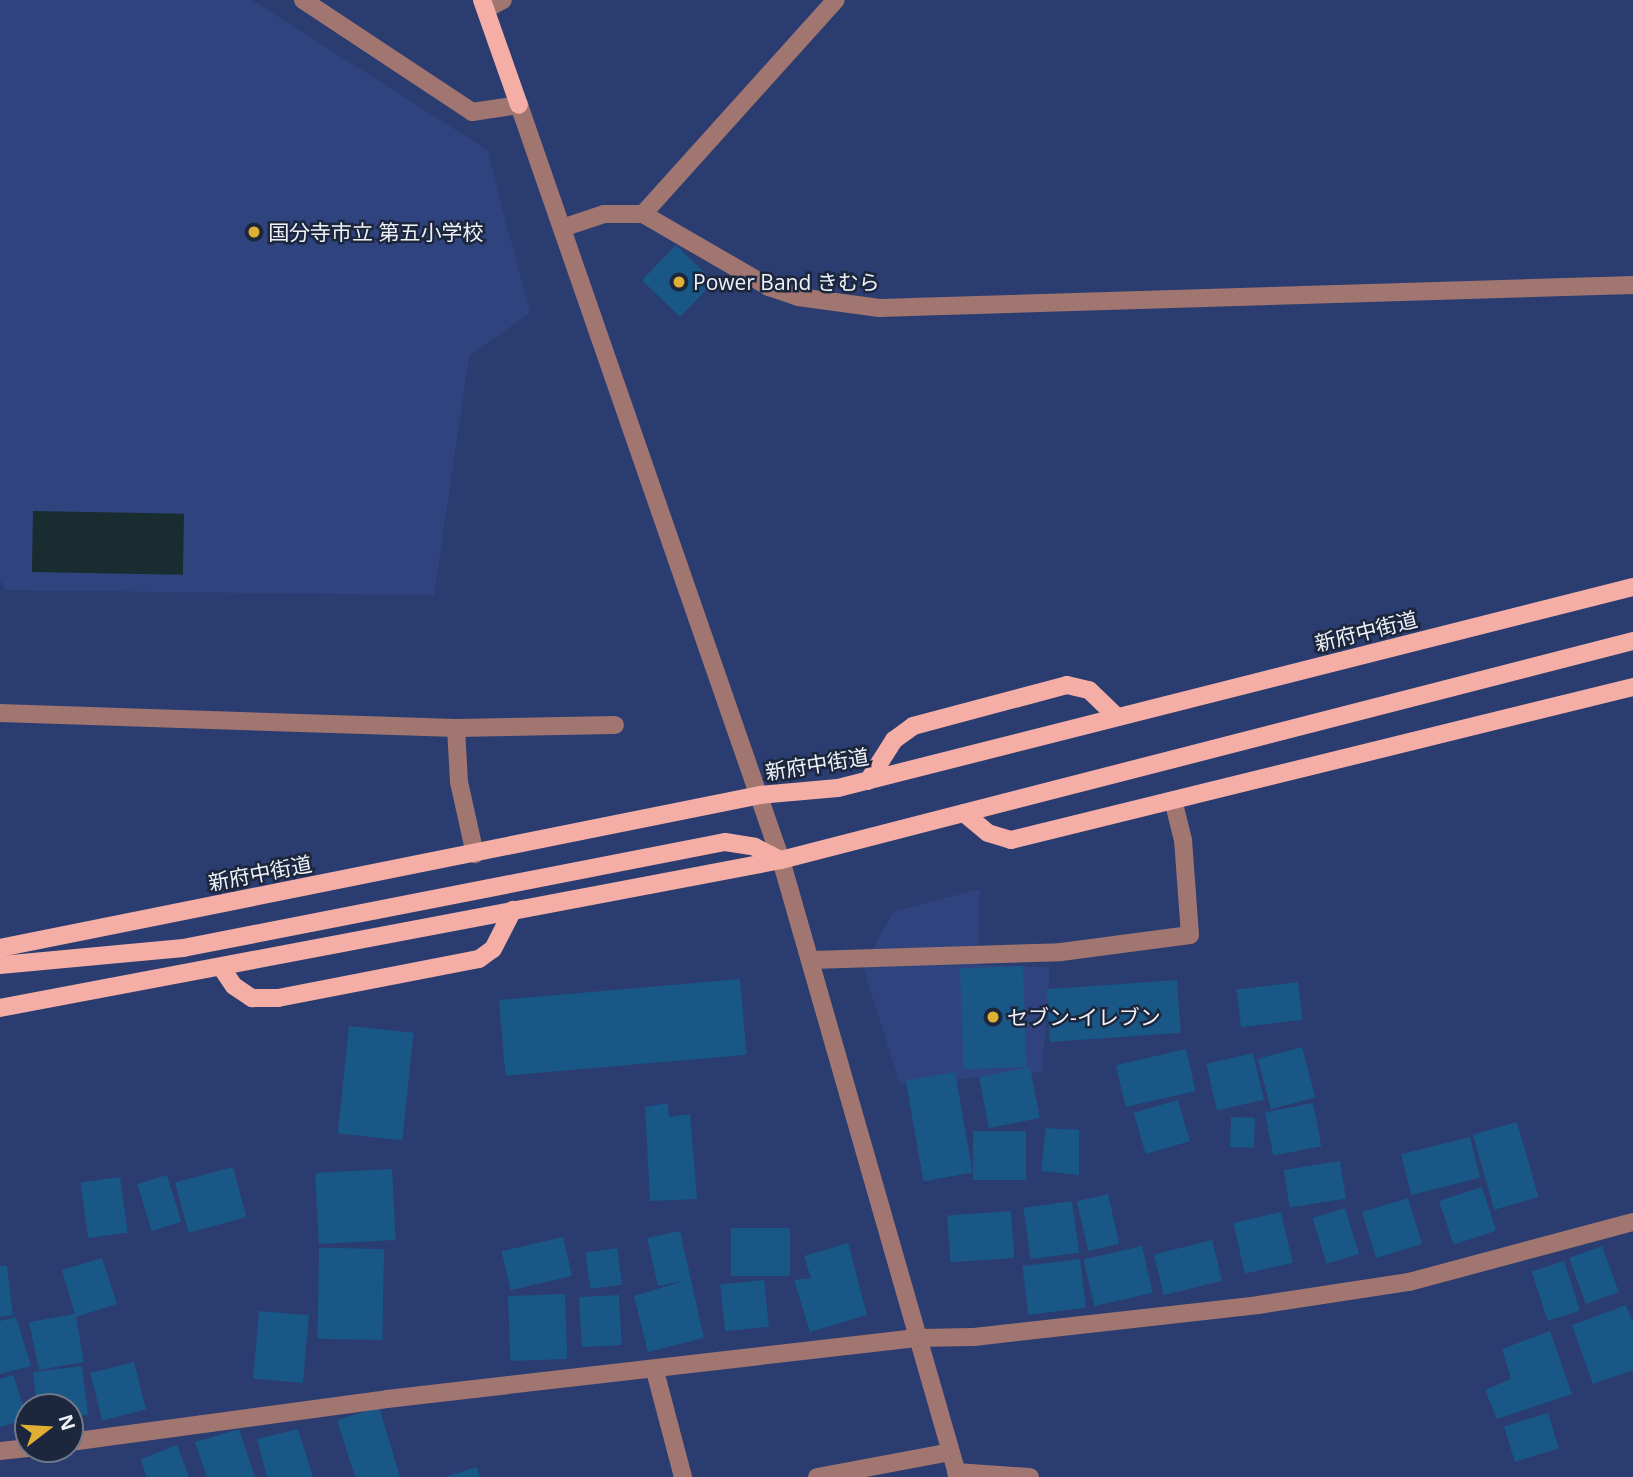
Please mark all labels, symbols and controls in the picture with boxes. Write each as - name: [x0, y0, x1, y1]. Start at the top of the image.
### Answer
- place label: 国分寺市立 第五小学校: [268, 219, 483, 245]
- marker: 国分寺市立 第五小学校: [246, 224, 262, 240]
- place label: Power Band きむら: [693, 269, 880, 295]
- marker: Power Band きむら: [671, 274, 687, 290]
- street label: 新府中街道: [1312, 606, 1420, 656]
- street label: 新府中街道: [763, 743, 871, 785]
- street label: 新府中街道: [206, 851, 314, 895]
- place label: セブン-イレブン: [1007, 1004, 1161, 1030]
- marker: セブン-イレブン: [985, 1009, 1001, 1025]
- north arrow: [14, 1393, 84, 1463]
- text: N: [52, 1411, 82, 1434]

